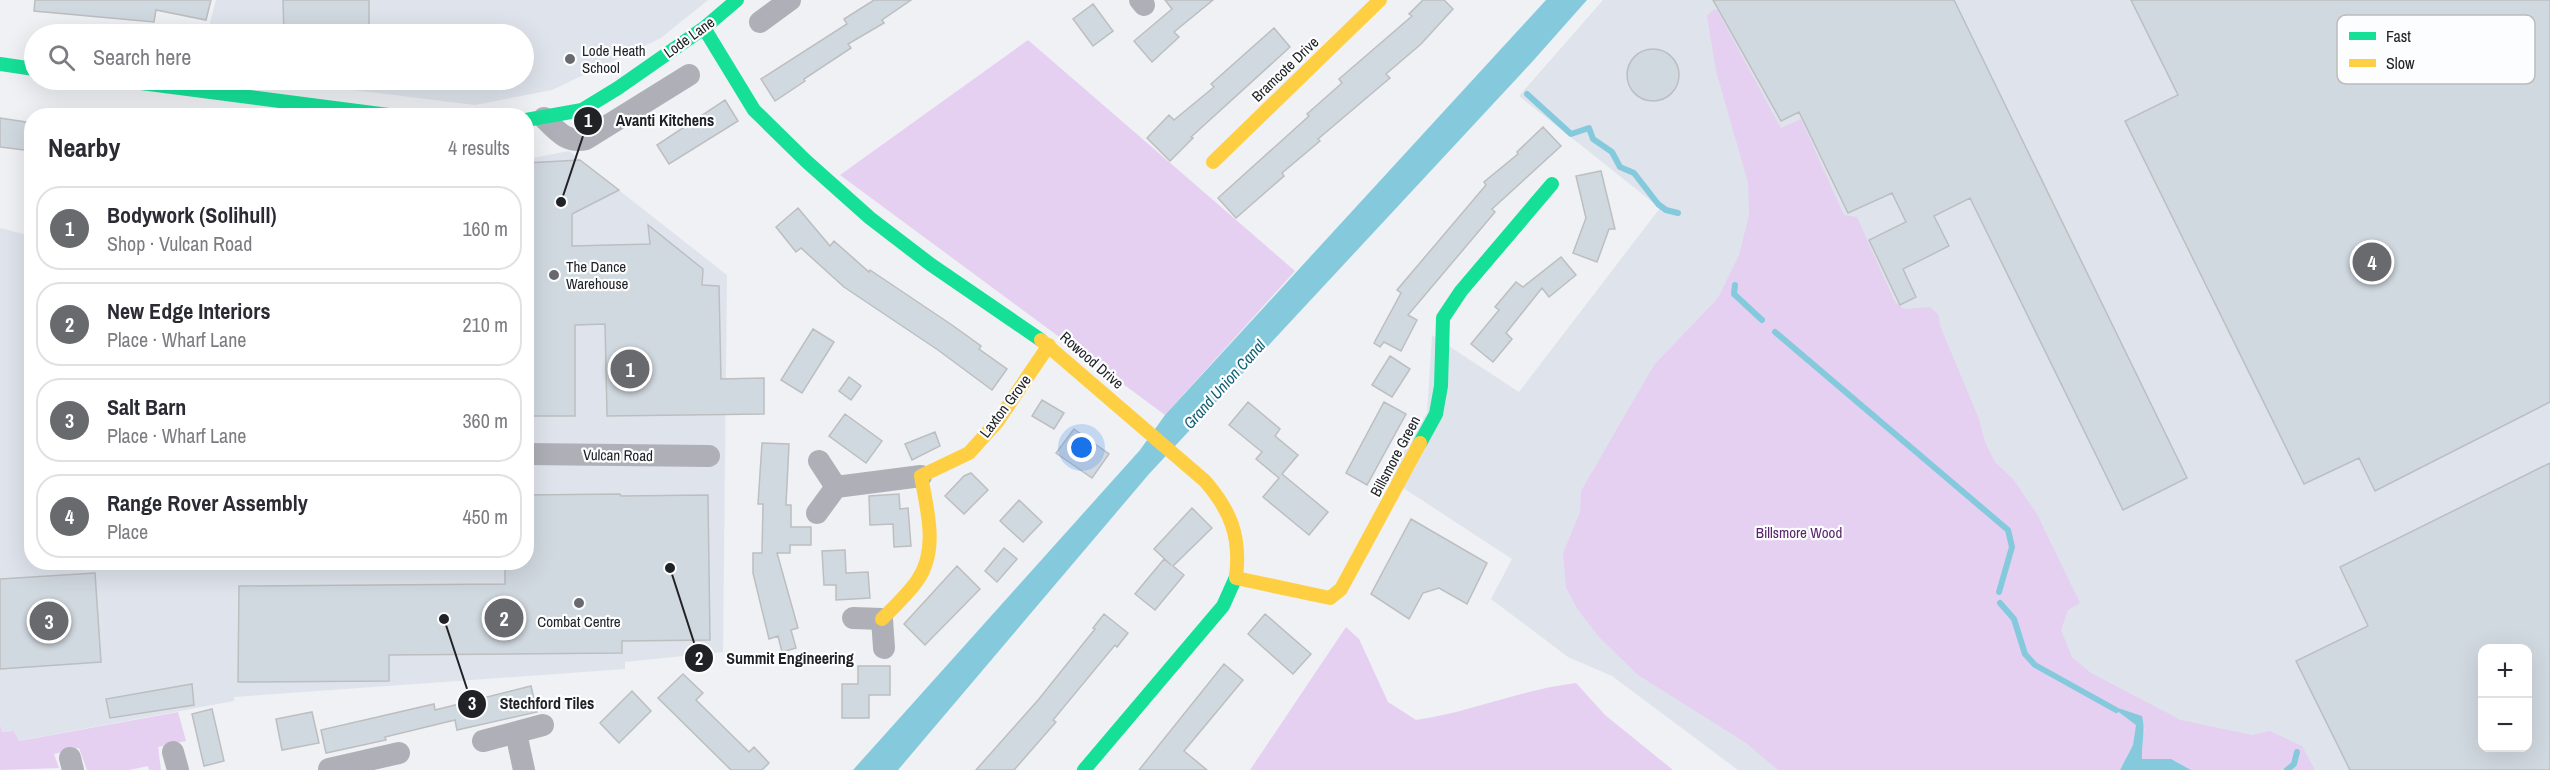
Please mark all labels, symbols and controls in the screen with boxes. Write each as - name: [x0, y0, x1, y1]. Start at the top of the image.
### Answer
- street label: Lode Lane: [659, 11, 719, 63]
- legend: [2337, 15, 2535, 84]
- search box: [24, 24, 534, 90]
- text: Fast: [2386, 25, 2411, 47]
- street label: Bramcote Drive: [1247, 32, 1323, 106]
- place label: Lode Heath School: [582, 40, 646, 78]
- icon: search: [45, 41, 78, 74]
- text: Search here: [93, 42, 191, 72]
- marker: Lode Heath School: [563, 52, 577, 66]
- text: Slow: [2386, 52, 2415, 74]
- callout: Avanti Kitchens: [573, 104, 726, 138]
- text: 1: [584, 108, 593, 133]
- text: Avanti Kitchens: [616, 109, 714, 131]
- text: Nearby: [48, 130, 120, 165]
- text: 4 results: [448, 134, 510, 161]
- text: Bodywork (Solihull): [107, 200, 276, 230]
- text: 1: [65, 215, 74, 242]
- text: 160 m: [462, 215, 508, 242]
- text: Shop · Vulcan Road: [107, 230, 252, 257]
- pin: 4: [2352, 240, 2392, 284]
- place label: The Dance Warehouse: [566, 256, 629, 294]
- marker: The Dance Warehouse: [547, 268, 561, 282]
- text: New Edge Interiors: [107, 296, 270, 326]
- text: 2: [65, 311, 74, 338]
- text: 210 m: [462, 311, 508, 338]
- text: Place · Wharf Lane: [107, 326, 246, 353]
- street label: Rowood Drive: [1056, 327, 1128, 394]
- water label: Grand Union Canal: [1178, 334, 1271, 433]
- pin: 1: [610, 346, 650, 392]
- street label: Laxton Grove: [974, 370, 1036, 442]
- text: Salt Barn: [107, 392, 186, 422]
- text: 3: [65, 407, 74, 434]
- text: 360 m: [462, 407, 508, 434]
- street label: Billsmore Green: [1365, 412, 1425, 500]
- text: Place · Wharf Lane: [107, 422, 246, 449]
- your location: [1067, 433, 1096, 462]
- street label: Vulcan Road: [583, 444, 653, 466]
- text: Range Rover Assembly: [107, 488, 308, 518]
- text: 4: [65, 503, 74, 530]
- text: 450 m: [462, 503, 508, 530]
- text: Place: [107, 518, 148, 545]
- park label: Billsmore Wood: [1756, 522, 1842, 543]
- pin: 2: [484, 596, 524, 640]
- marker: Combat Centre: [572, 596, 586, 610]
- pin: 3: [29, 598, 68, 644]
- place label: Combat Centre: [537, 611, 621, 632]
- callout: Summit Engineering: [684, 641, 866, 675]
- map controls: [2478, 644, 2532, 752]
- button: +: [2478, 644, 2532, 698]
- text: 2: [695, 646, 703, 671]
- text: Summit Engineering: [726, 647, 854, 669]
- callout: Stechford Tiles: [457, 687, 606, 721]
- text: 3: [468, 691, 476, 716]
- text: Stechford Tiles: [500, 692, 594, 714]
- button: −: [2478, 698, 2532, 752]

